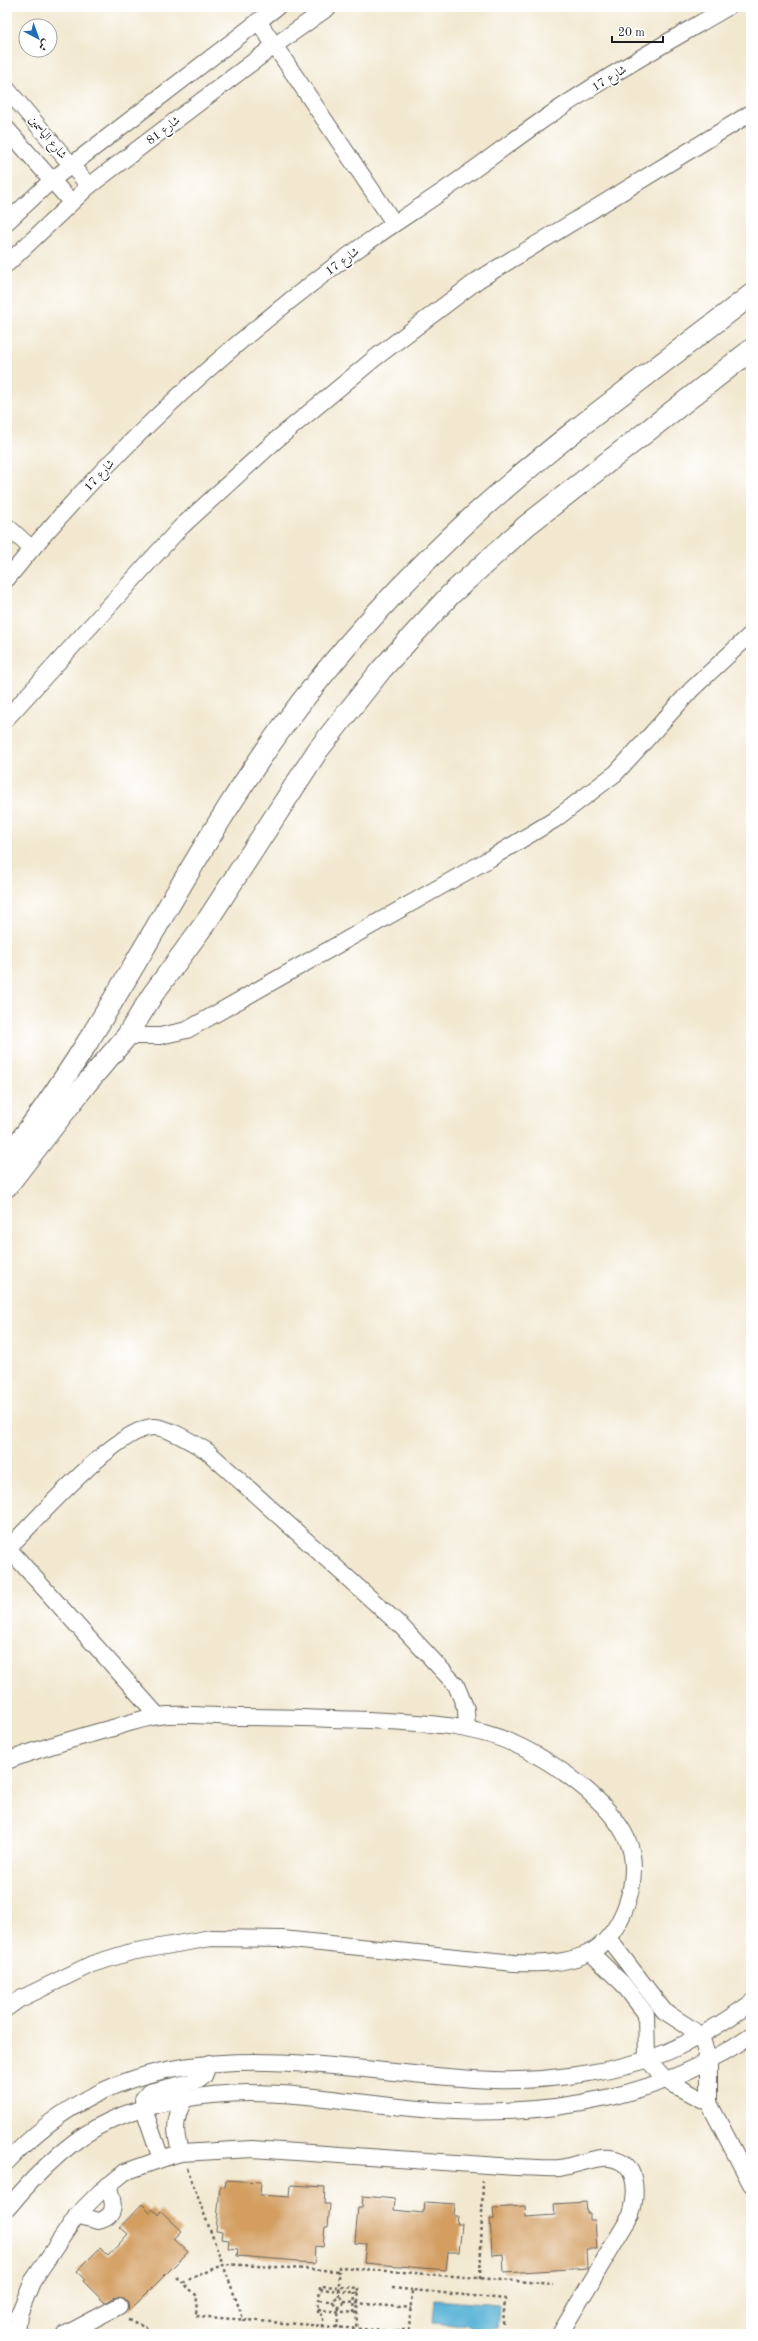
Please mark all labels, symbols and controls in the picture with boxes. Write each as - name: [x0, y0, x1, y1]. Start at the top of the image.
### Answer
- north arrow: [18, 18, 58, 58]
- scale bar: [612, 18, 663, 44]
- text: 20 m: [618, 27, 645, 39]
- text: ش: [36, 37, 51, 52]
- street label: شارع 17: [590, 64, 631, 97]
- street label: شارع الياسمين: [23, 114, 69, 164]
- street label: شارع 81: [145, 114, 185, 150]
- street label: شارع 17: [324, 246, 364, 281]
- street label: شارع 17: [82, 458, 120, 496]

